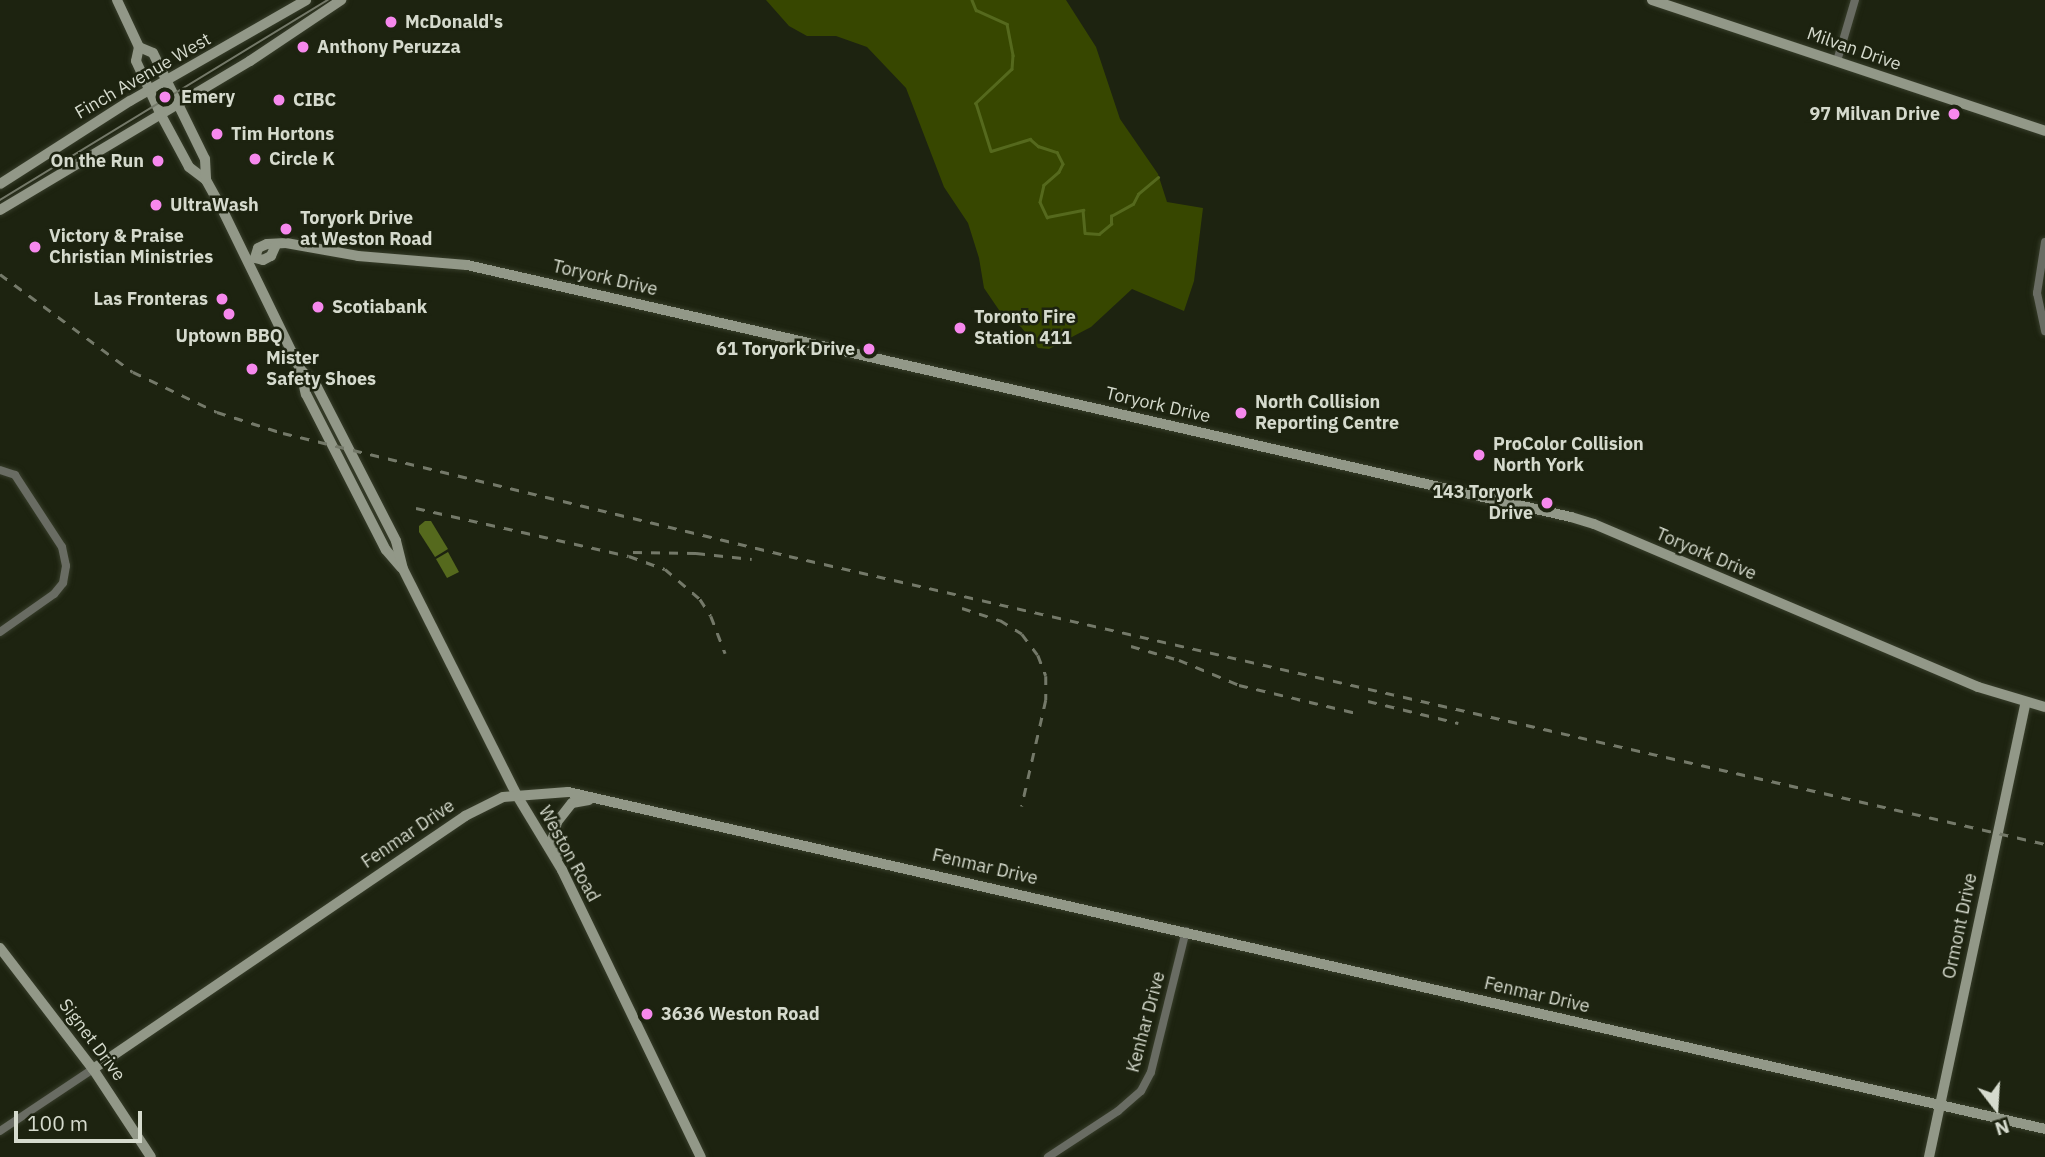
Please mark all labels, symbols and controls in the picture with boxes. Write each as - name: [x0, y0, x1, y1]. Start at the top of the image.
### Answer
- place label: McDonald's: [405, 11, 503, 33]
- marker: McDonald's: [383, 14, 399, 30]
- street label: Milvan Drive: [1804, 23, 1904, 75]
- street label: Finch Avenue West: [71, 28, 215, 124]
- place label: Anthony Peruzza: [317, 36, 461, 58]
- marker: Anthony Peruzza: [295, 39, 311, 55]
- place label: Emery: [181, 86, 235, 108]
- marker: Emery: [155, 87, 175, 107]
- place label: CIBC: [293, 89, 336, 111]
- marker: CIBC: [271, 92, 287, 108]
- place label: 97 Milvan Drive: [1810, 103, 1940, 125]
- marker: 97 Milvan Drive: [1946, 106, 1962, 122]
- place label: Tim Hortons: [231, 123, 334, 145]
- marker: Tim Hortons: [209, 126, 225, 142]
- place label: Circle K: [269, 148, 335, 170]
- place label: On the Run: [51, 150, 144, 172]
- marker: Circle K: [247, 151, 263, 167]
- marker: On the Run: [150, 153, 166, 169]
- place label: UltraWash: [170, 194, 259, 216]
- marker: UltraWash: [148, 197, 164, 213]
- place label: Toryork Drive at Weston Road: [300, 208, 433, 250]
- marker: Toryork Drive at Weston Road: [278, 221, 294, 237]
- place label: Victory & Praise Christian Ministries: [49, 226, 213, 268]
- marker: Victory & Praise Christian Ministries: [27, 239, 43, 255]
- street label: Toryork Drive: [550, 255, 660, 301]
- place label: Las Fronteras: [94, 288, 208, 310]
- marker: Las Fronteras: [214, 291, 230, 307]
- place label: Scotiabank: [332, 296, 427, 318]
- marker: Scotiabank: [310, 299, 326, 315]
- marker: Uptown BBQ: [221, 306, 237, 322]
- place label: Toronto Fire Station 411: [974, 307, 1076, 350]
- marker: Toronto Fire Station 411: [952, 320, 968, 336]
- place label: Uptown BBQ: [175, 325, 283, 347]
- place label: 61 Toryork Drive: [716, 338, 855, 360]
- marker: 61 Toryork Drive: [861, 341, 877, 357]
- place label: Mister Safety Shoes: [266, 348, 376, 390]
- marker: Mister Safety Shoes: [244, 361, 260, 377]
- street label: Toryork Drive: [1103, 382, 1213, 428]
- place label: North Collision Reporting Centre: [1255, 392, 1399, 434]
- marker: North Collision Reporting Centre: [1233, 405, 1249, 421]
- place label: ProColor Collision North York: [1493, 434, 1644, 476]
- marker: ProColor Collision North York: [1471, 447, 1487, 463]
- place label: 143 Toryork Drive: [1432, 482, 1533, 524]
- marker: 143 Toryork Drive: [1539, 495, 1555, 511]
- street label: Toryork Drive: [1652, 523, 1760, 585]
- street label: Fenmar Drive: [357, 795, 459, 873]
- street label: Weston Road: [534, 802, 604, 906]
- street label: Fenmar Drive: [930, 844, 1040, 890]
- street label: Ormont Drive: [1938, 871, 1982, 981]
- street label: Kenhar Drive: [1122, 969, 1170, 1075]
- street label: Fenmar Drive: [1482, 972, 1592, 1018]
- street label: Signet Drive: [54, 995, 130, 1085]
- place label: 3636 Weston Road: [661, 1003, 820, 1025]
- marker: 3636 Weston Road: [639, 1006, 655, 1022]
- north arrow: [1961, 1073, 2031, 1143]
- scale bar: [18, 1098, 145, 1142]
- text: 100 m: [27, 1109, 88, 1137]
- text: N: [1992, 1115, 2012, 1142]

